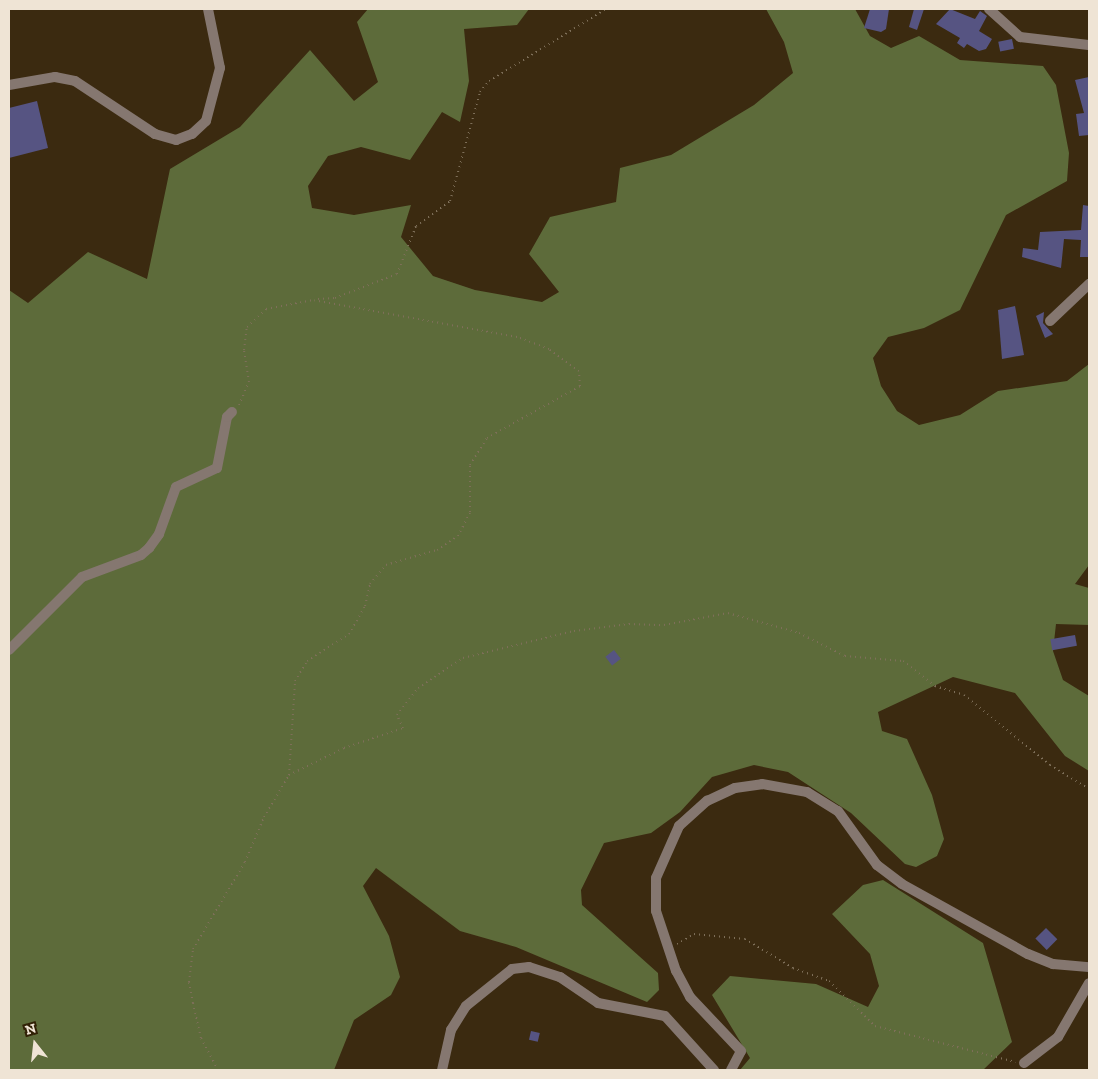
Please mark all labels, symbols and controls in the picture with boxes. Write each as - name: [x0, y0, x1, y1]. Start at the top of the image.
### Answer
- north arrow: [10, 1019, 60, 1069]
- text: N: [23, 1019, 38, 1039]

